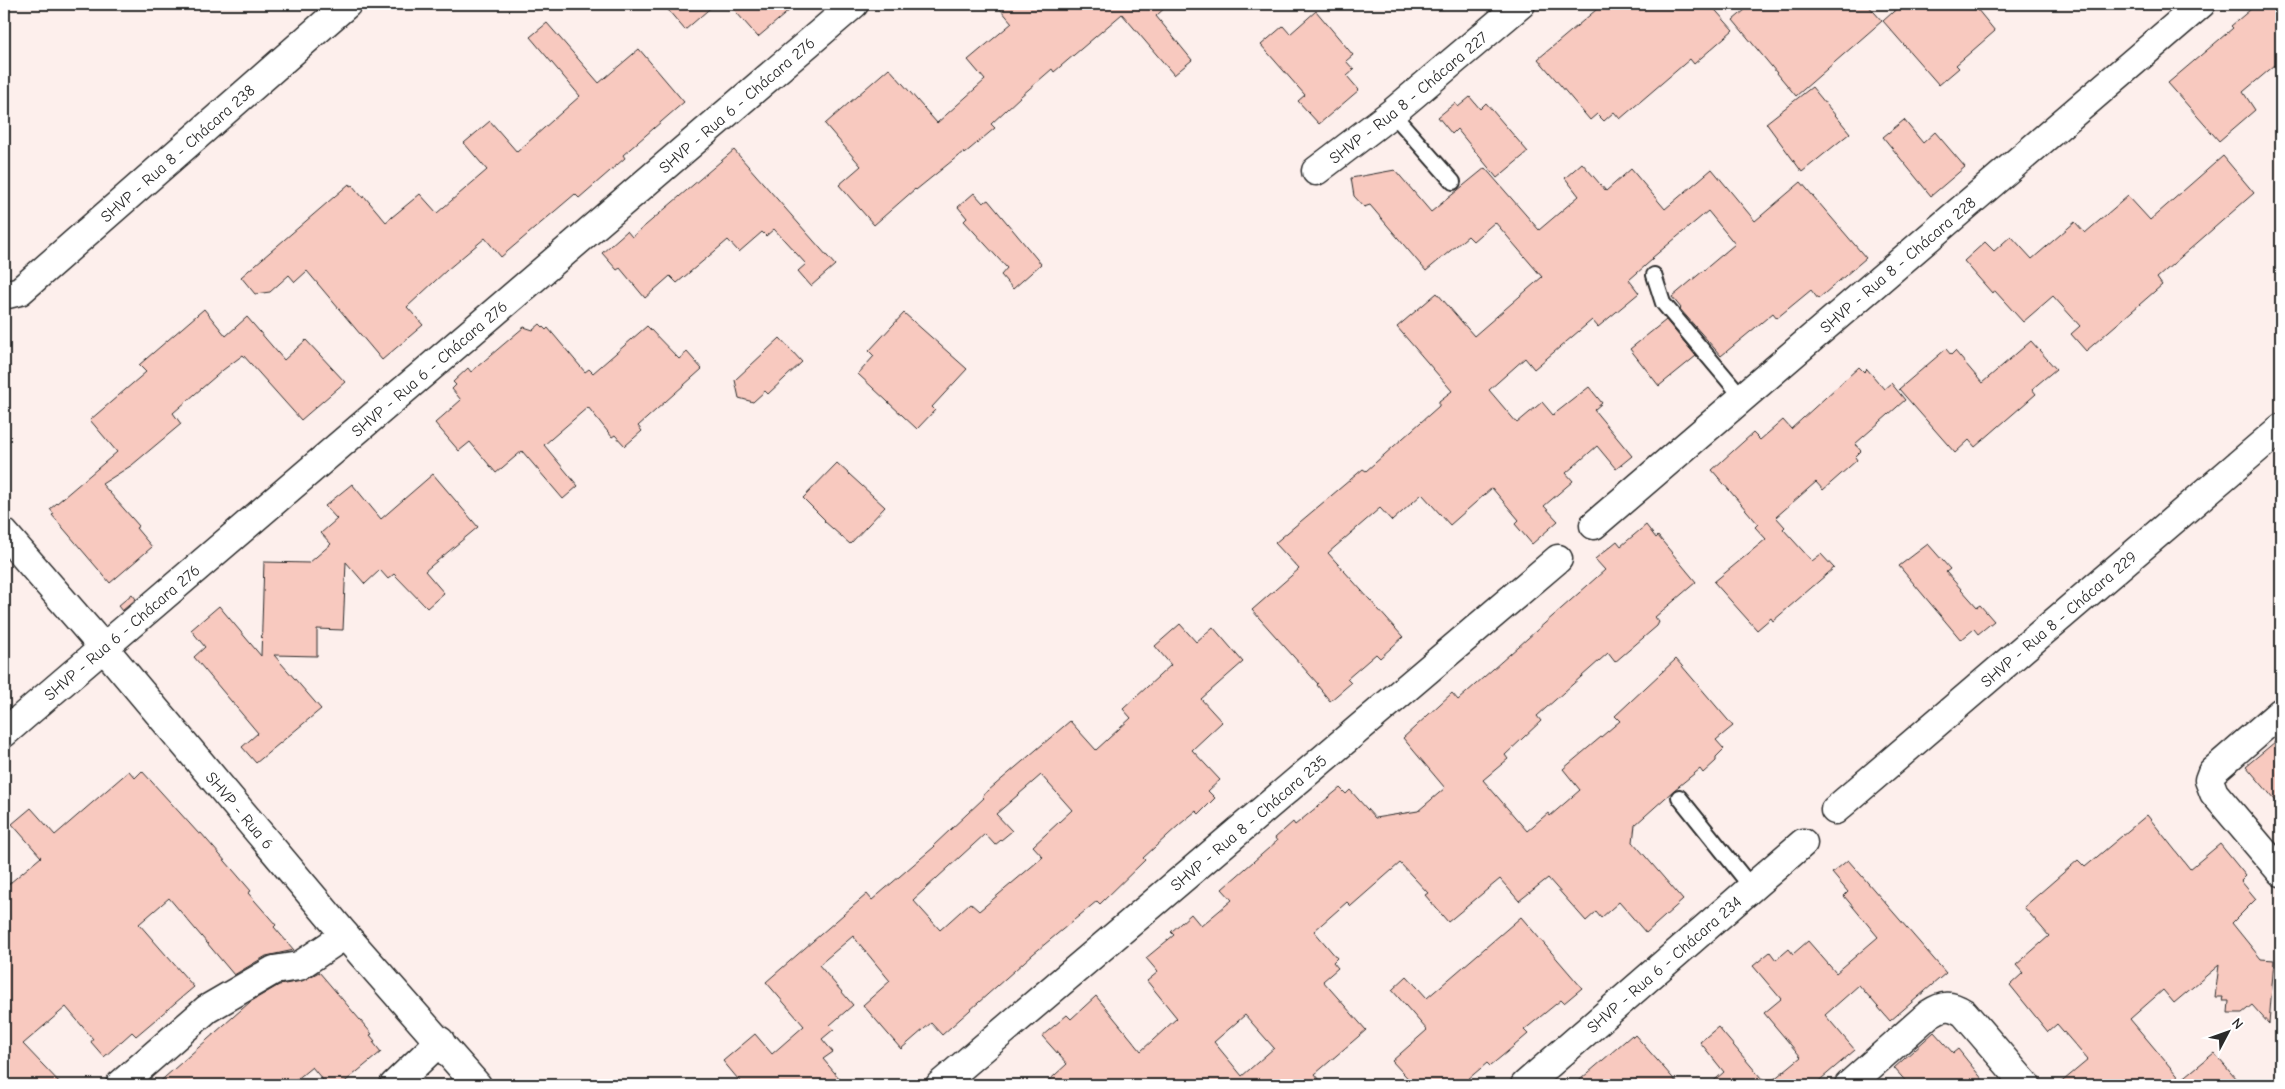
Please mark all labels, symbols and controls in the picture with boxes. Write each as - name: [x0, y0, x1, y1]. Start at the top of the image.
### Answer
- street label: SHVP - Rua 8 - Chácara 227: [1326, 28, 1492, 168]
- street label: SHVP - Rua 6 - Chácara 276: [656, 34, 819, 177]
- street label: SHVP - Rua 8 - Chácara 238: [97, 81, 259, 226]
- street label: SHVP - Rua 8 - Chácara 228: [1817, 194, 1980, 337]
- street label: SHVP - Rua 6 - Chácara 276: [348, 298, 511, 441]
- street label: SHVP - Rua 8 - Chácara 229: [1977, 548, 2141, 691]
- street label: SHVP - Rua 6 - Chácara 276: [41, 561, 204, 705]
- street label: SHVP - Rua 8 - Chácara 235: [1167, 752, 1331, 895]
- street label: SHVP - Rua 6: [202, 769, 277, 853]
- street label: SHVP - Rua 6 - Chácara 234: [1584, 893, 1745, 1037]
- north arrow: [2202, 1006, 2252, 1056]
- text: N: [2228, 1015, 2247, 1033]

